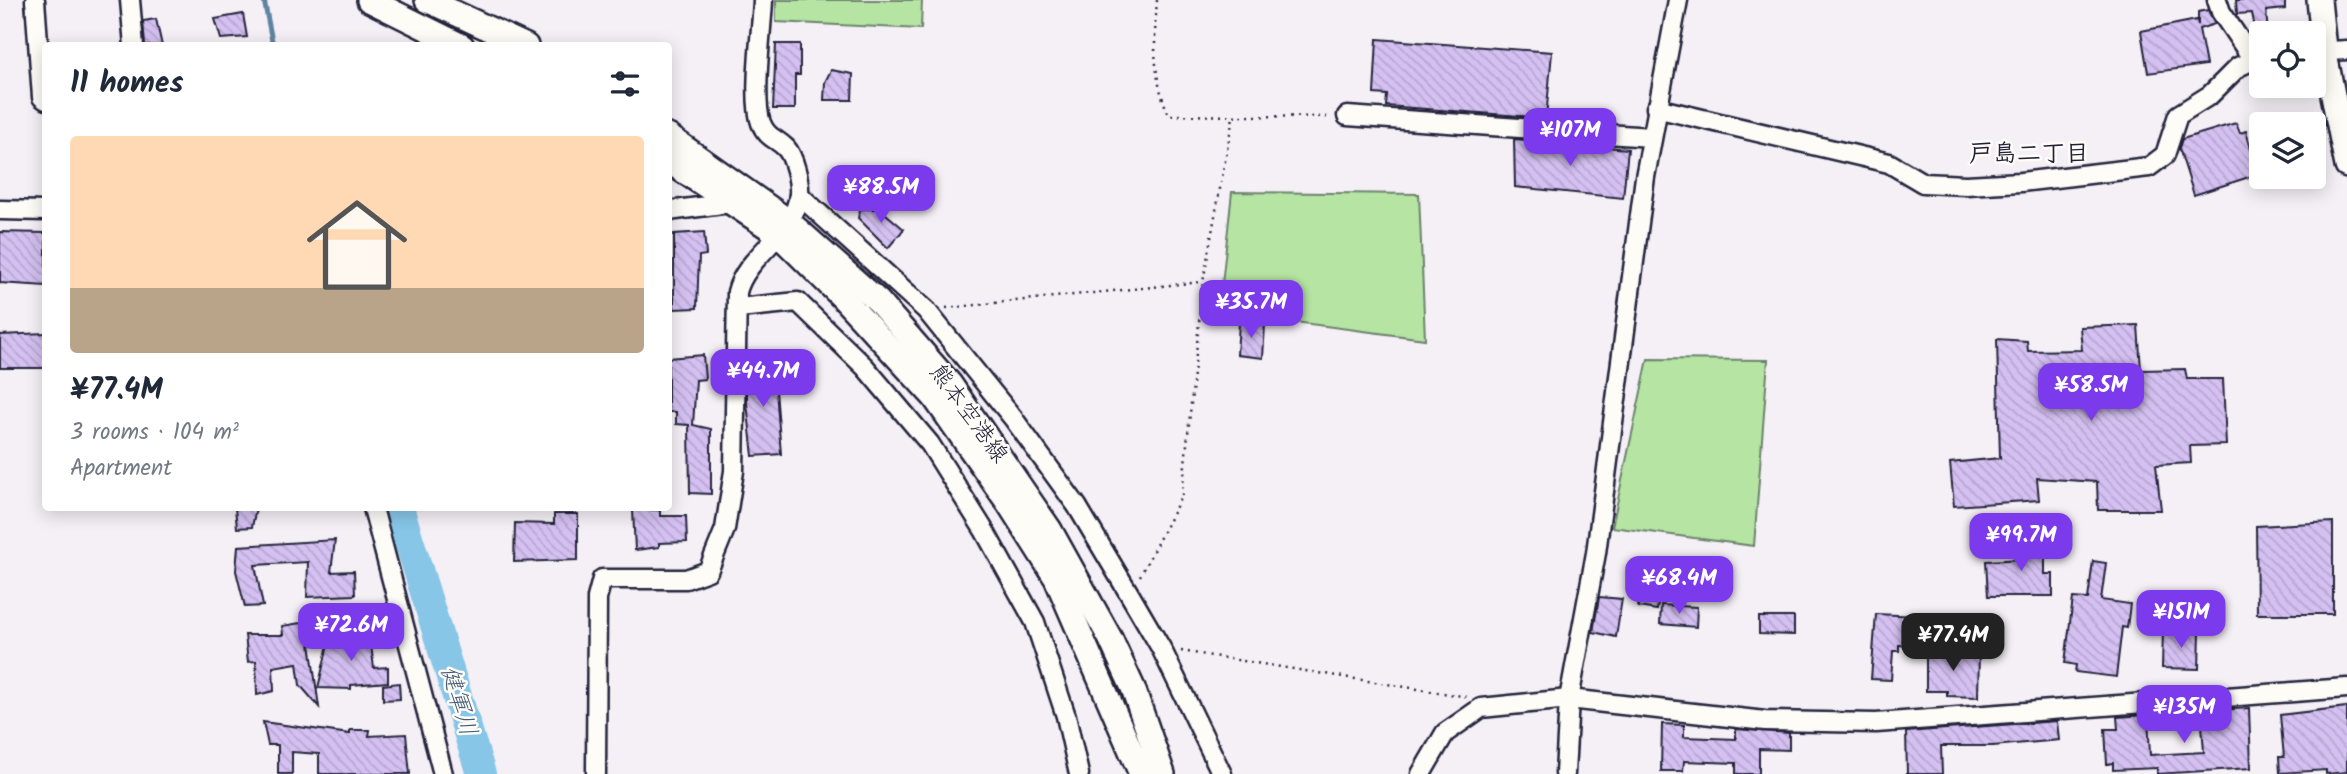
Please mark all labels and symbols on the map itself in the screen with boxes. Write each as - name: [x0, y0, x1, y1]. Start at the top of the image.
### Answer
- pin: ¥107M: [1521, 108, 1619, 168]
- district label: 戸島二丁目: [1969, 135, 2089, 174]
- pin: ¥88.5M: [824, 166, 938, 225]
- pin: ¥35.7M: [1194, 280, 1308, 340]
- pin: ¥44.7M: [706, 350, 820, 409]
- street label: 熊本空港線: [920, 357, 1016, 471]
- pin: ¥58.5M: [2034, 364, 2148, 423]
- pin: ¥99.7M: [1964, 514, 2078, 573]
- pin: ¥68.4M: [1622, 556, 1736, 616]
- pin: ¥151M: [2132, 590, 2230, 650]
- pin: ¥72.6M: [294, 604, 408, 663]
- pin: ¥77.4M: [1896, 614, 2010, 673]
- water label: 健軍川: [429, 661, 487, 741]
- pin: ¥135M: [2135, 686, 2233, 745]

